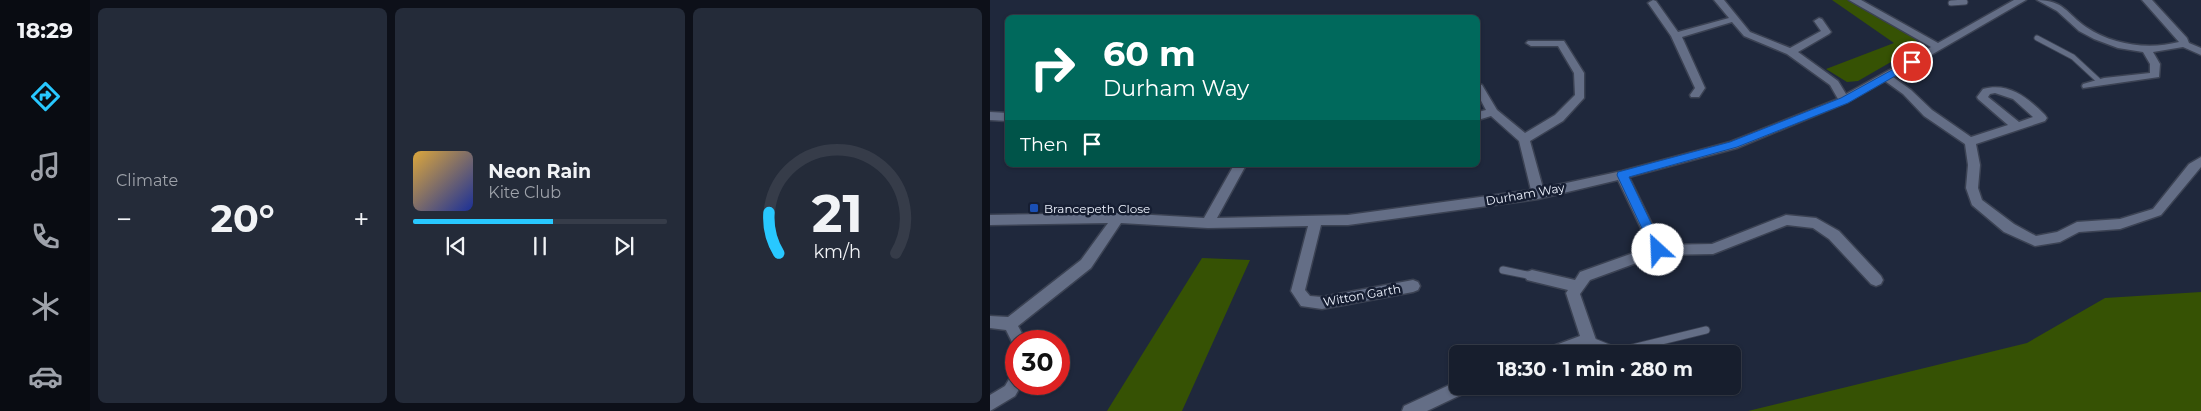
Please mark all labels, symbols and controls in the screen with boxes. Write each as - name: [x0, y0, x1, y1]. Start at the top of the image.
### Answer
- text: 18:29: [17, 17, 73, 44]
- text: 60 m: [1103, 32, 1196, 75]
- icon: right: [1020, 35, 1085, 100]
- pin: [1891, 41, 1933, 83]
- icon: arrive: [1898, 48, 1926, 76]
- text: Durham Way: [1103, 75, 1249, 102]
- icon: directions: [28, 79, 63, 114]
- icon: arrive: [1078, 130, 1106, 158]
- text: Then: [1020, 133, 1068, 156]
- icon: music: [28, 149, 63, 184]
- text: Neon Rain: [488, 160, 591, 183]
- text: Climate: [116, 171, 178, 190]
- street label: Durham Way: [1484, 180, 1566, 208]
- text: 21: [812, 182, 863, 245]
- text: Kite Club: [488, 183, 561, 202]
- text: 20°: [211, 195, 275, 242]
- place label: Brancepeth Close: [1044, 201, 1150, 216]
- text: −: [116, 202, 132, 236]
- text: +: [353, 202, 369, 236]
- marker: Brancepeth Close: [1028, 202, 1040, 214]
- icon: phone: [28, 219, 63, 254]
- position arrow: [1631, 223, 1683, 275]
- icon: previous: [442, 232, 470, 260]
- icon: pause: [526, 232, 554, 260]
- icon: next: [610, 232, 638, 260]
- text: km/h: [814, 241, 861, 262]
- street label: Witton Garth: [1322, 281, 1402, 309]
- icon: climate: [28, 289, 63, 324]
- speed limit sign: 30: [1005, 330, 1070, 395]
- text: 18:30 · 1 min · 280 m: [1497, 358, 1693, 381]
- icon: car: [28, 359, 63, 394]

